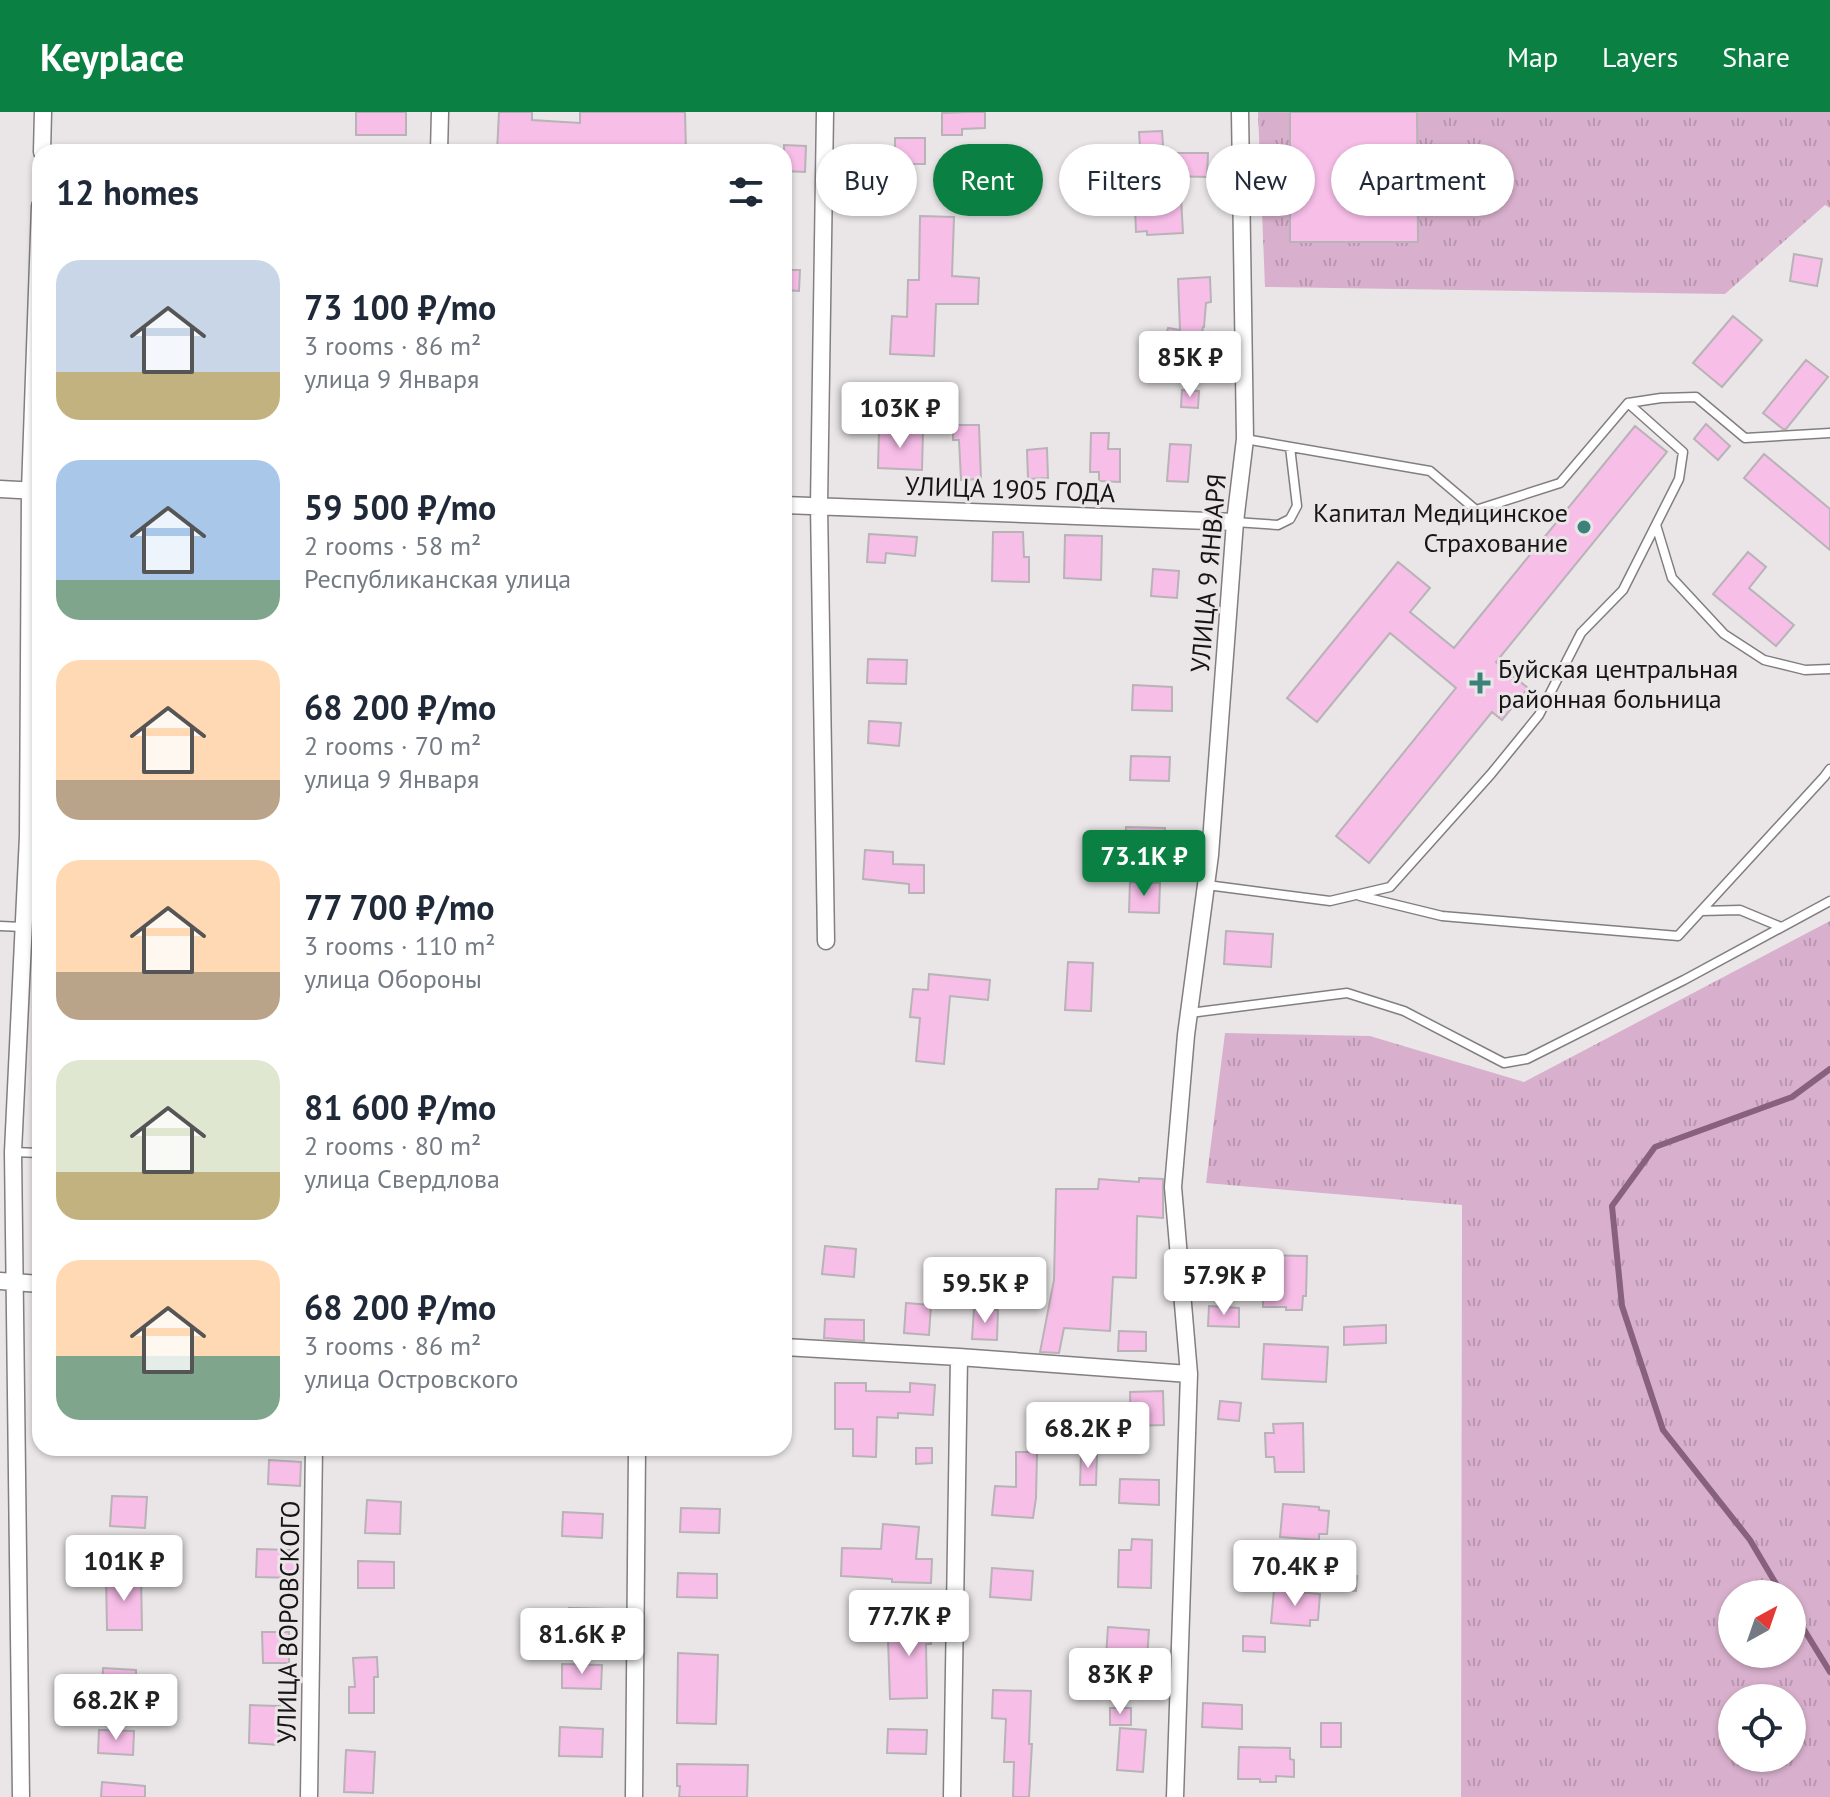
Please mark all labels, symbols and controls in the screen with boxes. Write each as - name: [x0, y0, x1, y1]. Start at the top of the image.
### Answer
- text: Keyplace: [40, 32, 184, 81]
- text: Map: [1507, 38, 1558, 75]
- text: Layers: [1602, 38, 1678, 75]
- text: Share: [1722, 38, 1790, 75]
- chip: Buy: [816, 144, 917, 216]
- chip: Rent: [933, 144, 1043, 216]
- chip: Filters: [1059, 144, 1190, 216]
- chip: New: [1206, 144, 1315, 216]
- chip: Apartment: [1331, 144, 1514, 216]
- text: 12 homes: [56, 170, 199, 214]
- icon: filters: [724, 170, 768, 214]
- text: 73 100 ₽/mo: [304, 285, 496, 329]
- icon: home: [120, 292, 216, 388]
- text: 3 rooms · 86 m²: [304, 329, 481, 362]
- pin: 85K ₽: [1134, 331, 1246, 399]
- text: 85K ₽: [1157, 340, 1223, 373]
- text: улица 9 Января: [304, 362, 479, 395]
- pin: 103K ₽: [835, 382, 965, 450]
- text: 103K ₽: [860, 391, 940, 424]
- street label: УЛИЦА 1905 ГОДА: [904, 469, 1116, 509]
- street label: УЛИЦА 9 ЯНВАРЯ: [1183, 472, 1233, 674]
- text: 59 500 ₽/mo: [304, 485, 496, 529]
- icon: home: [120, 492, 216, 588]
- place label: Капитал Медицинское Страхование: [1313, 496, 1568, 559]
- marker: Капитал Медицинское Страхование: [1575, 518, 1593, 536]
- text: 2 rooms · 58 m²: [304, 529, 481, 562]
- text: Республиканская улица: [304, 562, 571, 595]
- place label: Буйская центральная районная больница: [1498, 652, 1738, 715]
- marker: Буйская центральная районная больница: [1469, 672, 1491, 694]
- text: 68 200 ₽/mo: [304, 685, 496, 729]
- icon: home: [120, 692, 216, 788]
- text: 2 rooms · 70 m²: [304, 729, 481, 762]
- text: улица 9 Января: [304, 762, 479, 795]
- pin: 73.1K ₽: [1070, 830, 1218, 898]
- text: 73.1K ₽: [1100, 839, 1188, 872]
- text: 77 700 ₽/mo: [304, 885, 495, 929]
- icon: home: [120, 892, 216, 988]
- text: 3 rooms · 110 m²: [304, 929, 496, 962]
- text: улица Обороны: [304, 962, 482, 995]
- text: 81 600 ₽/mo: [304, 1085, 496, 1129]
- icon: home: [120, 1092, 216, 1188]
- text: 2 rooms · 80 m²: [304, 1129, 481, 1162]
- text: улица Свердлова: [304, 1162, 500, 1195]
- pin: 57.9K ₽: [1150, 1249, 1298, 1317]
- pin: 59.5K ₽: [911, 1257, 1059, 1325]
- text: 57.9K ₽: [1182, 1258, 1266, 1291]
- text: 59.5K ₽: [941, 1266, 1029, 1299]
- text: 68 200 ₽/mo: [304, 1285, 496, 1329]
- icon: home: [120, 1292, 216, 1388]
- text: 3 rooms · 86 m²: [304, 1329, 481, 1362]
- text: улица Островского: [304, 1362, 518, 1395]
- pin: 68.2K ₽: [1014, 1402, 1162, 1470]
- text: 68.2K ₽: [1044, 1411, 1132, 1444]
- street label: УЛИЦА ВОРОВСКОГО: [269, 1500, 307, 1744]
- pin: 101K ₽: [59, 1535, 189, 1603]
- pin: 70.4K ₽: [1221, 1540, 1369, 1608]
- text: 101K ₽: [84, 1544, 164, 1577]
- text: 70.4K ₽: [1251, 1549, 1339, 1582]
- north arrow: [1718, 1580, 1806, 1668]
- map controls: [1718, 1580, 1806, 1772]
- pin: 77.7K ₽: [835, 1590, 983, 1658]
- text: 77.7K ₽: [867, 1599, 951, 1632]
- pin: 81.6K ₽: [508, 1608, 656, 1676]
- text: 81.6K ₽: [538, 1617, 626, 1650]
- pin: 83K ₽: [1064, 1648, 1176, 1716]
- text: 83K ₽: [1087, 1657, 1153, 1690]
- pin: 68.2K ₽: [42, 1674, 190, 1742]
- text: 68.2K ₽: [72, 1683, 160, 1716]
- button: locate: [1718, 1684, 1806, 1772]

